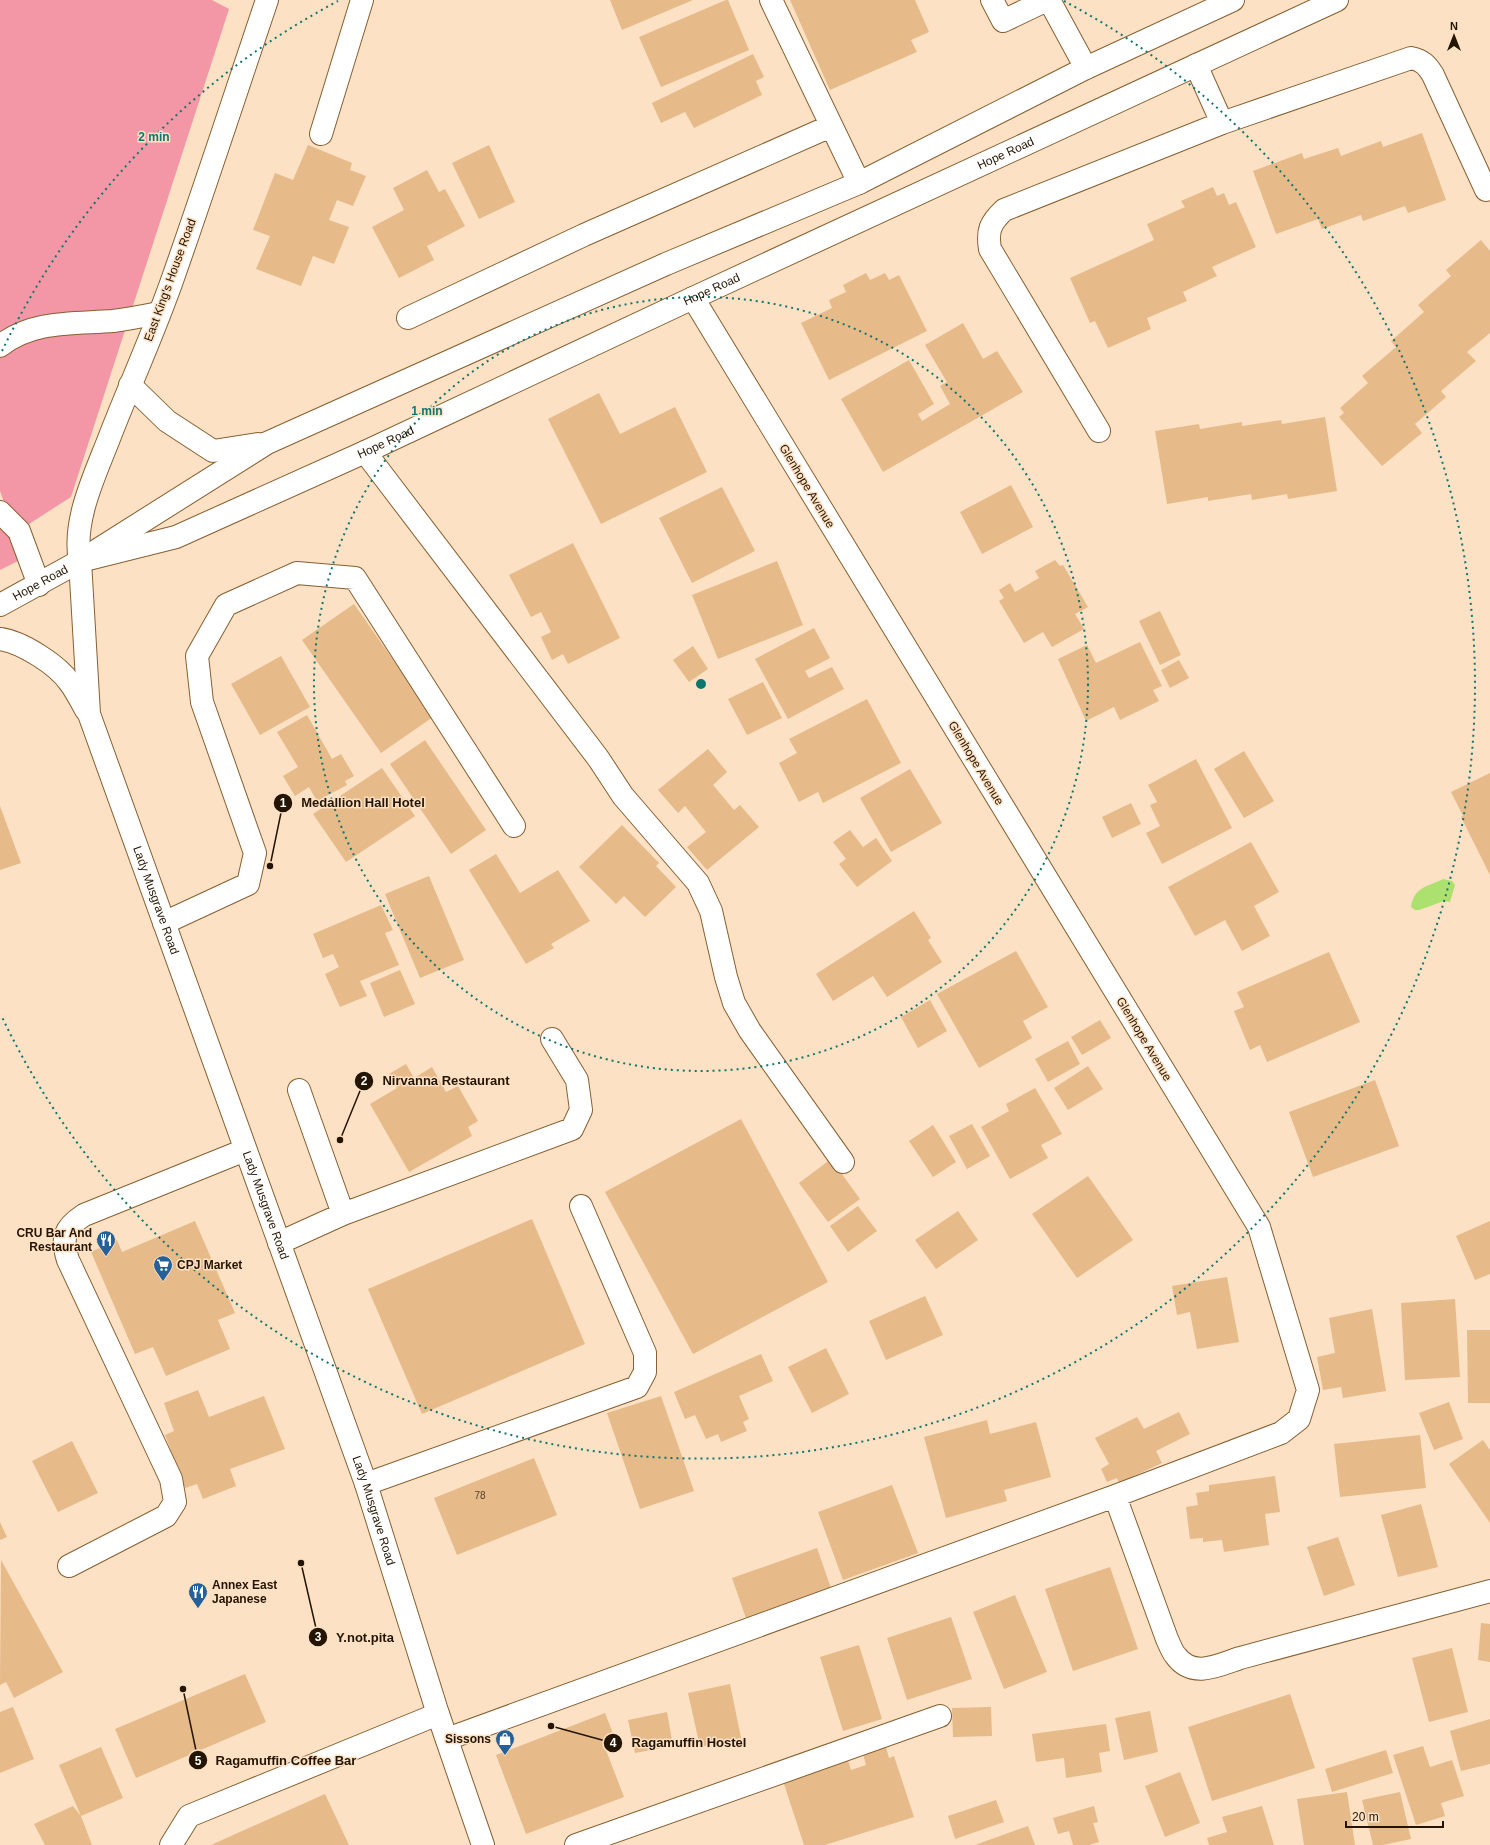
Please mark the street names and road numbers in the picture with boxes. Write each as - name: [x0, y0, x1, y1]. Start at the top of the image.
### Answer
- street label: Hope Road: [975, 134, 1036, 172]
- street label: East King's House Road: [141, 217, 199, 343]
- street label: Hope Road: [681, 270, 742, 309]
- street label: Hope Road: [355, 423, 416, 461]
- street label: Glenhope Avenue: [776, 442, 838, 531]
- street label: Hope Road: [10, 562, 70, 604]
- street label: Glenhope Avenue: [945, 719, 1007, 808]
- street label: Lady Musgrave Road: [130, 844, 182, 956]
- street label: Glenhope Avenue: [1113, 995, 1175, 1084]
- street label: Lady Musgrave Road: [240, 1149, 292, 1261]
- street label: Lady Musgrave Road: [349, 1454, 398, 1567]

